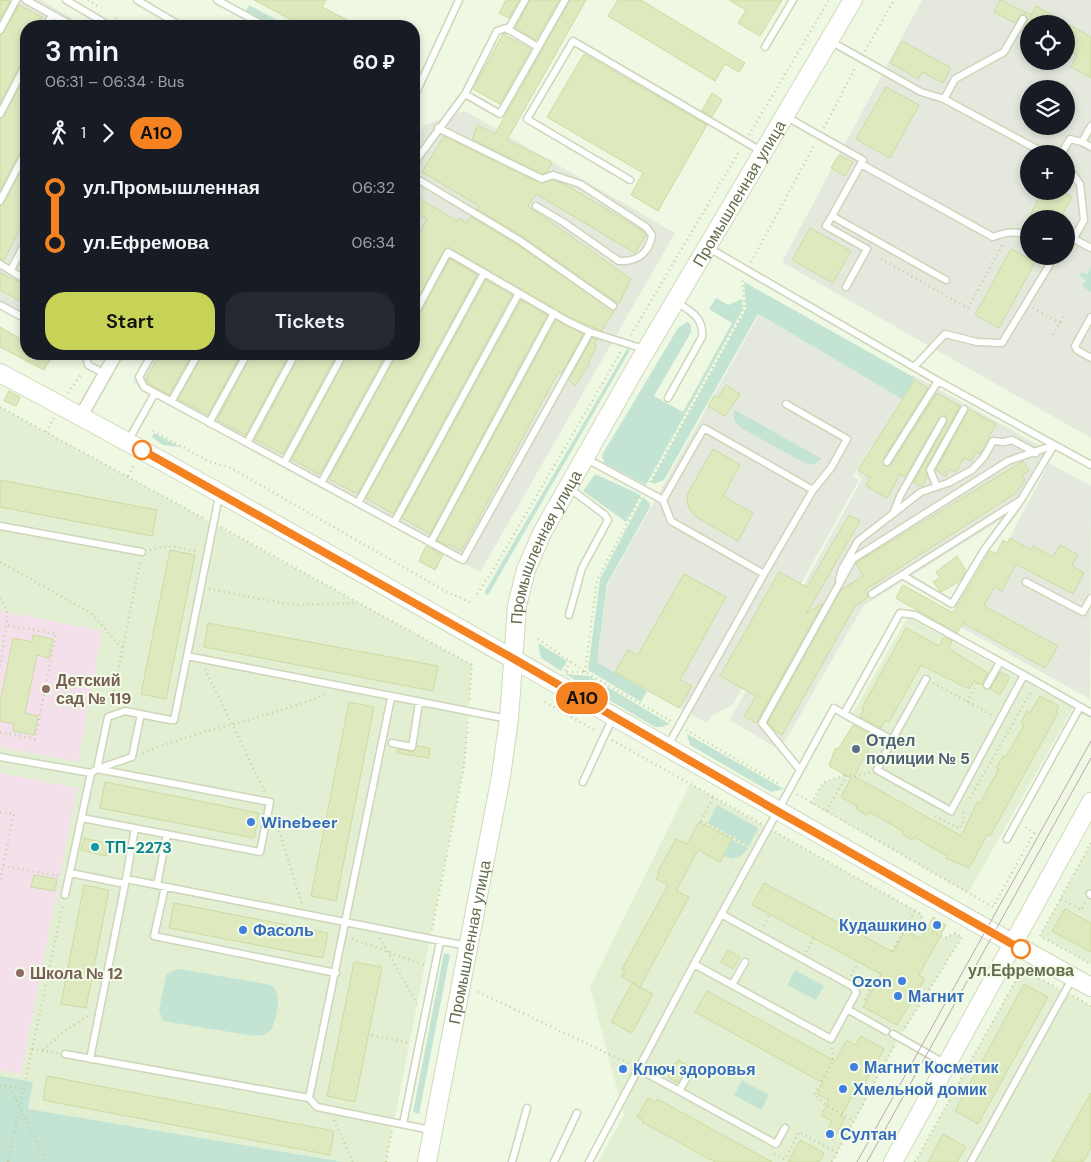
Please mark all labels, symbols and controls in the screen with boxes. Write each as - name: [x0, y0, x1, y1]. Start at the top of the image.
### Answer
- map controls: [1020, 15, 1075, 265]
- button: locate: [1020, 15, 1075, 70]
- text: 3 min: [45, 33, 119, 70]
- text: 60 ₽: [353, 50, 395, 75]
- text: 06:31 – 06:34 · Bus: [45, 71, 185, 92]
- button: layers: [1020, 80, 1075, 135]
- street label: Промышленная улица: [687, 116, 790, 270]
- icon: walk: [45, 119, 73, 147]
- icon: forward: [94, 119, 122, 147]
- text: А10: [140, 121, 172, 145]
- text: 1: [81, 122, 86, 143]
- button: +: [1020, 145, 1075, 200]
- text: ул.Промышленная: [83, 175, 260, 200]
- text: 06:32: [352, 177, 395, 198]
- button: −: [1020, 210, 1075, 265]
- text: ул.Ефремова: [83, 230, 209, 255]
- text: 06:34: [352, 232, 395, 253]
- button: Start: [45, 292, 215, 350]
- button: Tickets: [225, 292, 395, 350]
- unlabelled marker: [132, 440, 152, 460]
- street label: Промышленная улица: [505, 466, 586, 625]
- place label: Детский сад № 119: [56, 670, 131, 709]
- line badge: А10: [553, 682, 611, 714]
- marker: Детский сад № 119: [40, 683, 52, 695]
- text: А10: [566, 686, 598, 710]
- place label: Отдел полиции № 5: [866, 730, 970, 769]
- marker: Отдел полиции № 5: [850, 743, 862, 755]
- place label: Winebeer: [261, 812, 338, 833]
- marker: Winebeer: [245, 816, 257, 828]
- place label: ТП-2273: [105, 837, 172, 858]
- marker: ТП-2273: [89, 841, 101, 853]
- street label: Промышленная улица: [443, 858, 495, 1026]
- place label: Кудашкино: [839, 915, 927, 936]
- marker: Кудашкино: [931, 919, 943, 931]
- place label: Фасоль: [253, 920, 314, 941]
- marker: Фасоль: [237, 924, 249, 936]
- marker: ул.Ефремова: [1011, 939, 1031, 959]
- place label: ул.Ефремова: [968, 960, 1074, 981]
- place label: Школа № 12: [30, 963, 123, 984]
- marker: Школа № 12: [14, 967, 26, 979]
- place label: Ozon: [852, 971, 892, 992]
- marker: Ozon: [896, 975, 908, 987]
- place label: Магнит: [908, 986, 965, 1007]
- marker: Магнит: [892, 990, 904, 1002]
- place label: Магнит Косметик: [864, 1057, 1000, 1078]
- place label: Ключ здоровья: [633, 1059, 755, 1080]
- marker: Магнит Косметик: [848, 1061, 860, 1073]
- marker: Ключ здоровья: [617, 1063, 629, 1075]
- place label: Хмельной домик: [853, 1079, 988, 1100]
- marker: Хмельной домик: [837, 1083, 849, 1095]
- place label: Султан: [840, 1124, 897, 1145]
- marker: Султан: [824, 1128, 836, 1140]

